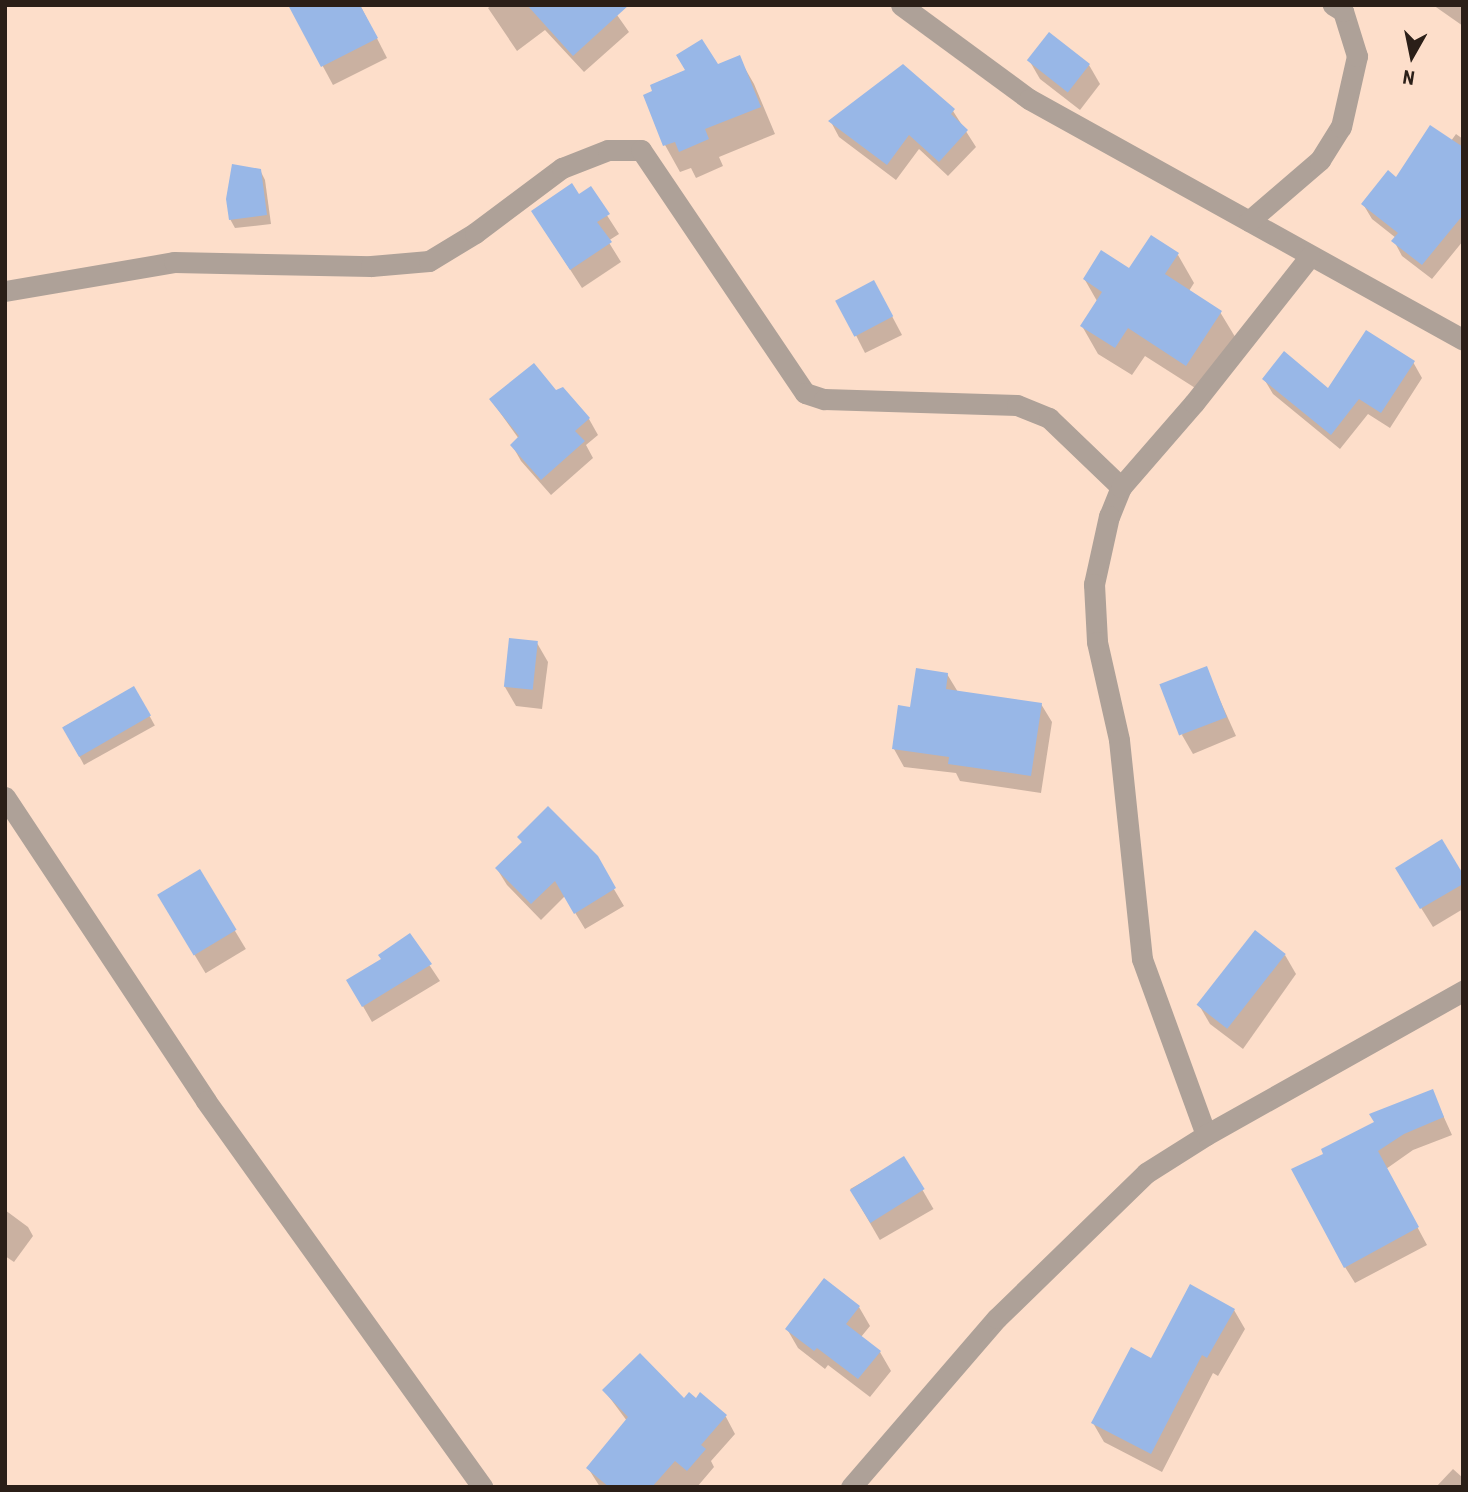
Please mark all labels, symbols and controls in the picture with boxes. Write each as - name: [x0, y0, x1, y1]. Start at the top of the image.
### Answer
- north arrow: [1377, 21, 1447, 91]
- text: N: [1401, 65, 1416, 90]

